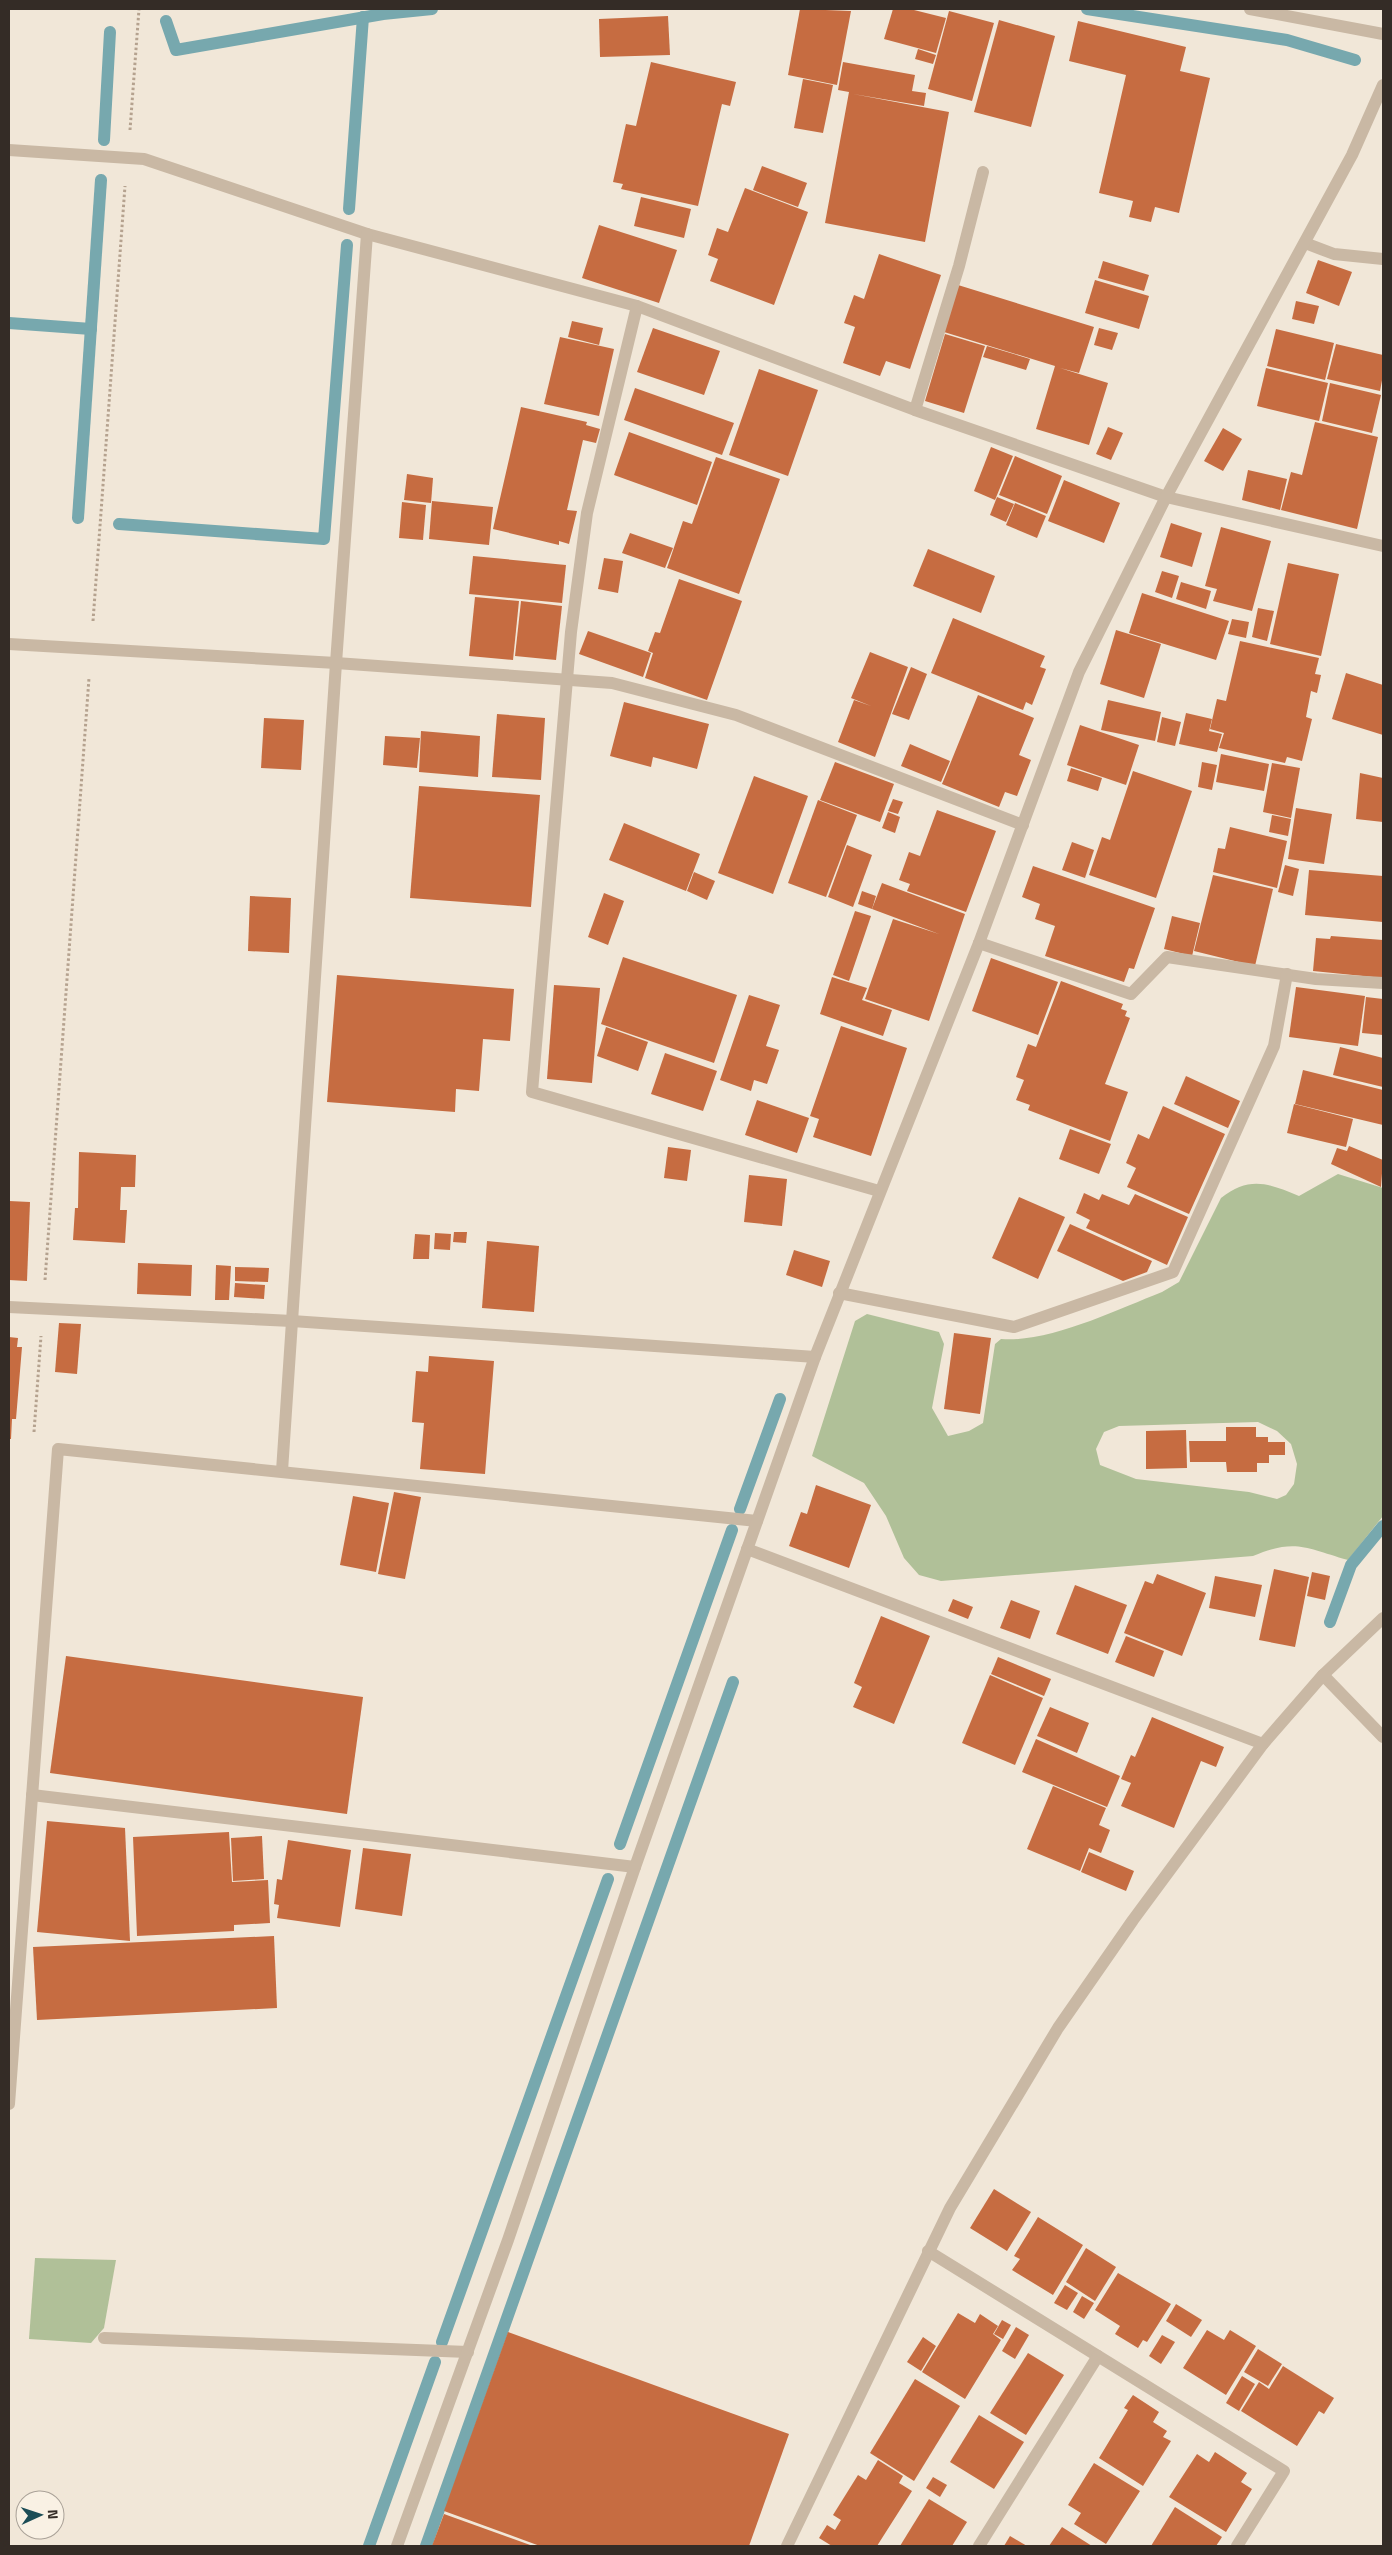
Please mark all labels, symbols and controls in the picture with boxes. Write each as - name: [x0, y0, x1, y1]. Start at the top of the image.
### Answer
- north arrow: [15, 2490, 65, 2540]
- text: N: [43, 2509, 64, 2520]

